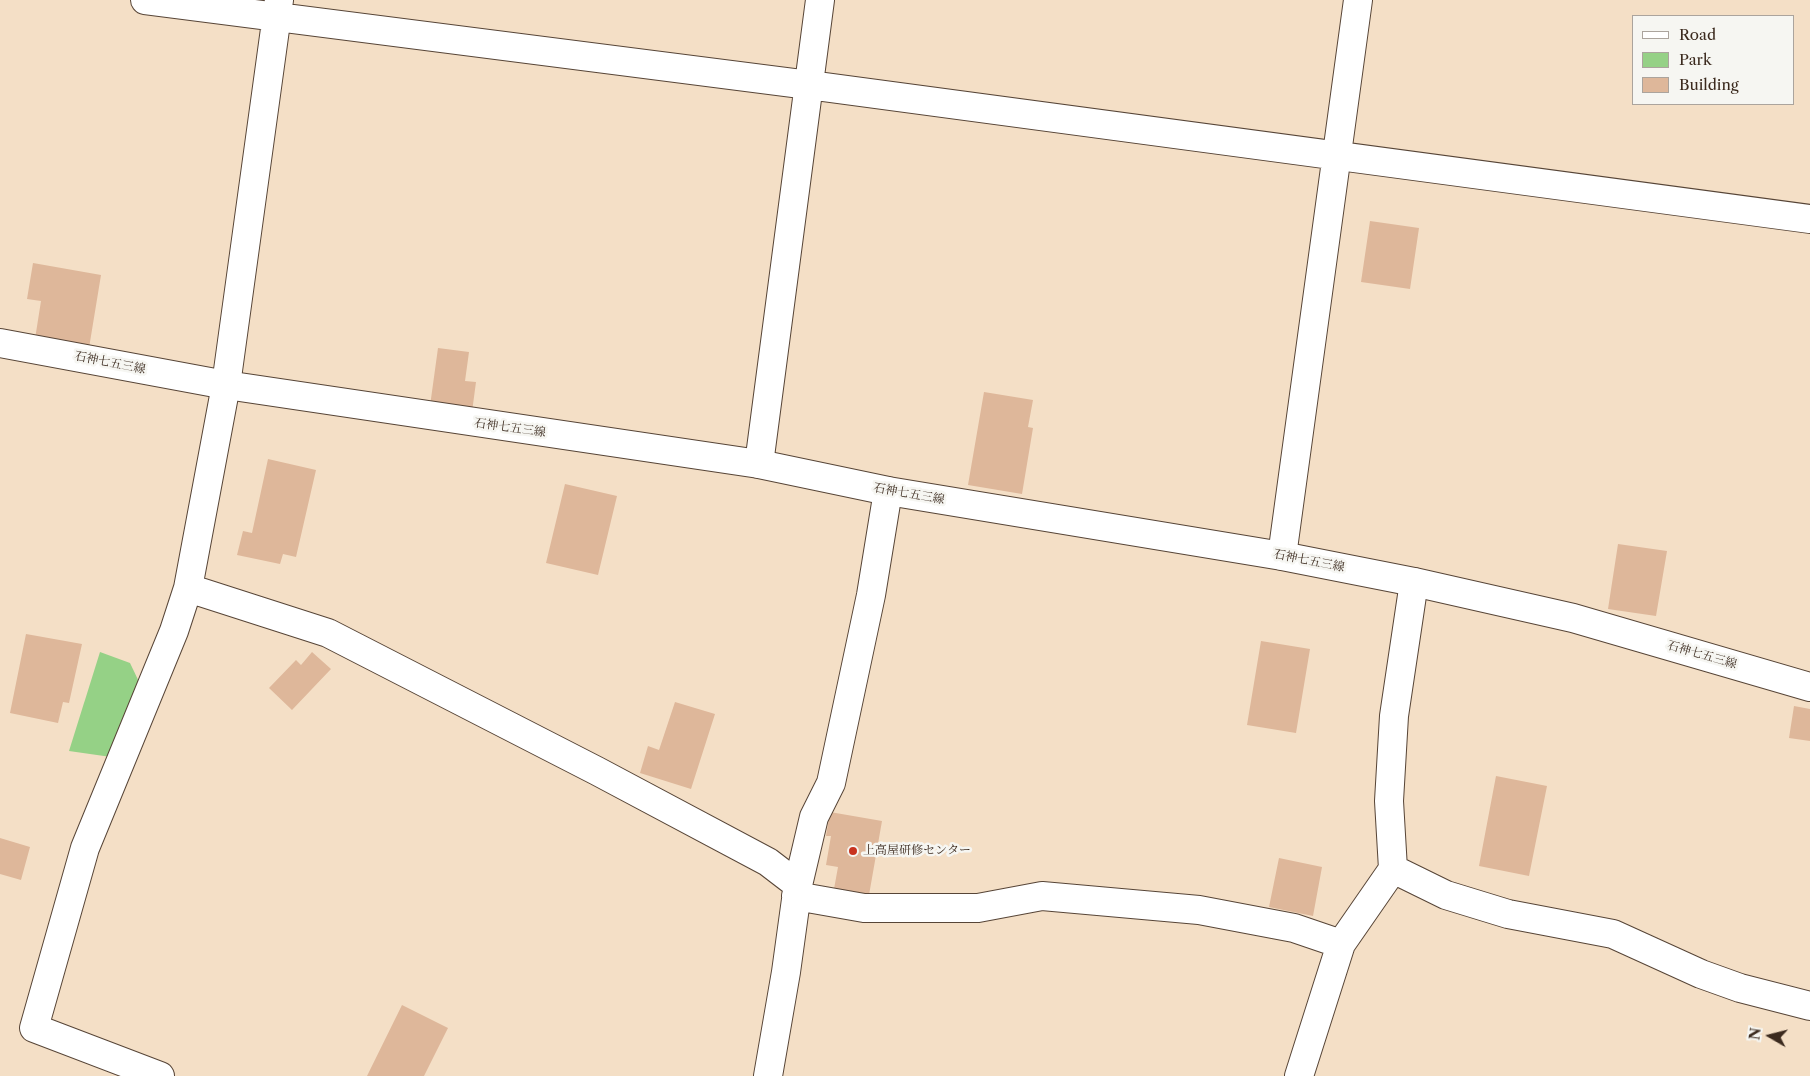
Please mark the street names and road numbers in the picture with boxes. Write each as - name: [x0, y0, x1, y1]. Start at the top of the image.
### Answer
- street label: 石神七五三線: [73, 349, 147, 377]
- street label: 石神七五三線: [473, 416, 547, 440]
- street label: 石神七五三線: [872, 481, 946, 507]
- street label: 石神七五三線: [1272, 547, 1346, 575]
- street label: 石神七五三線: [1665, 638, 1739, 672]

